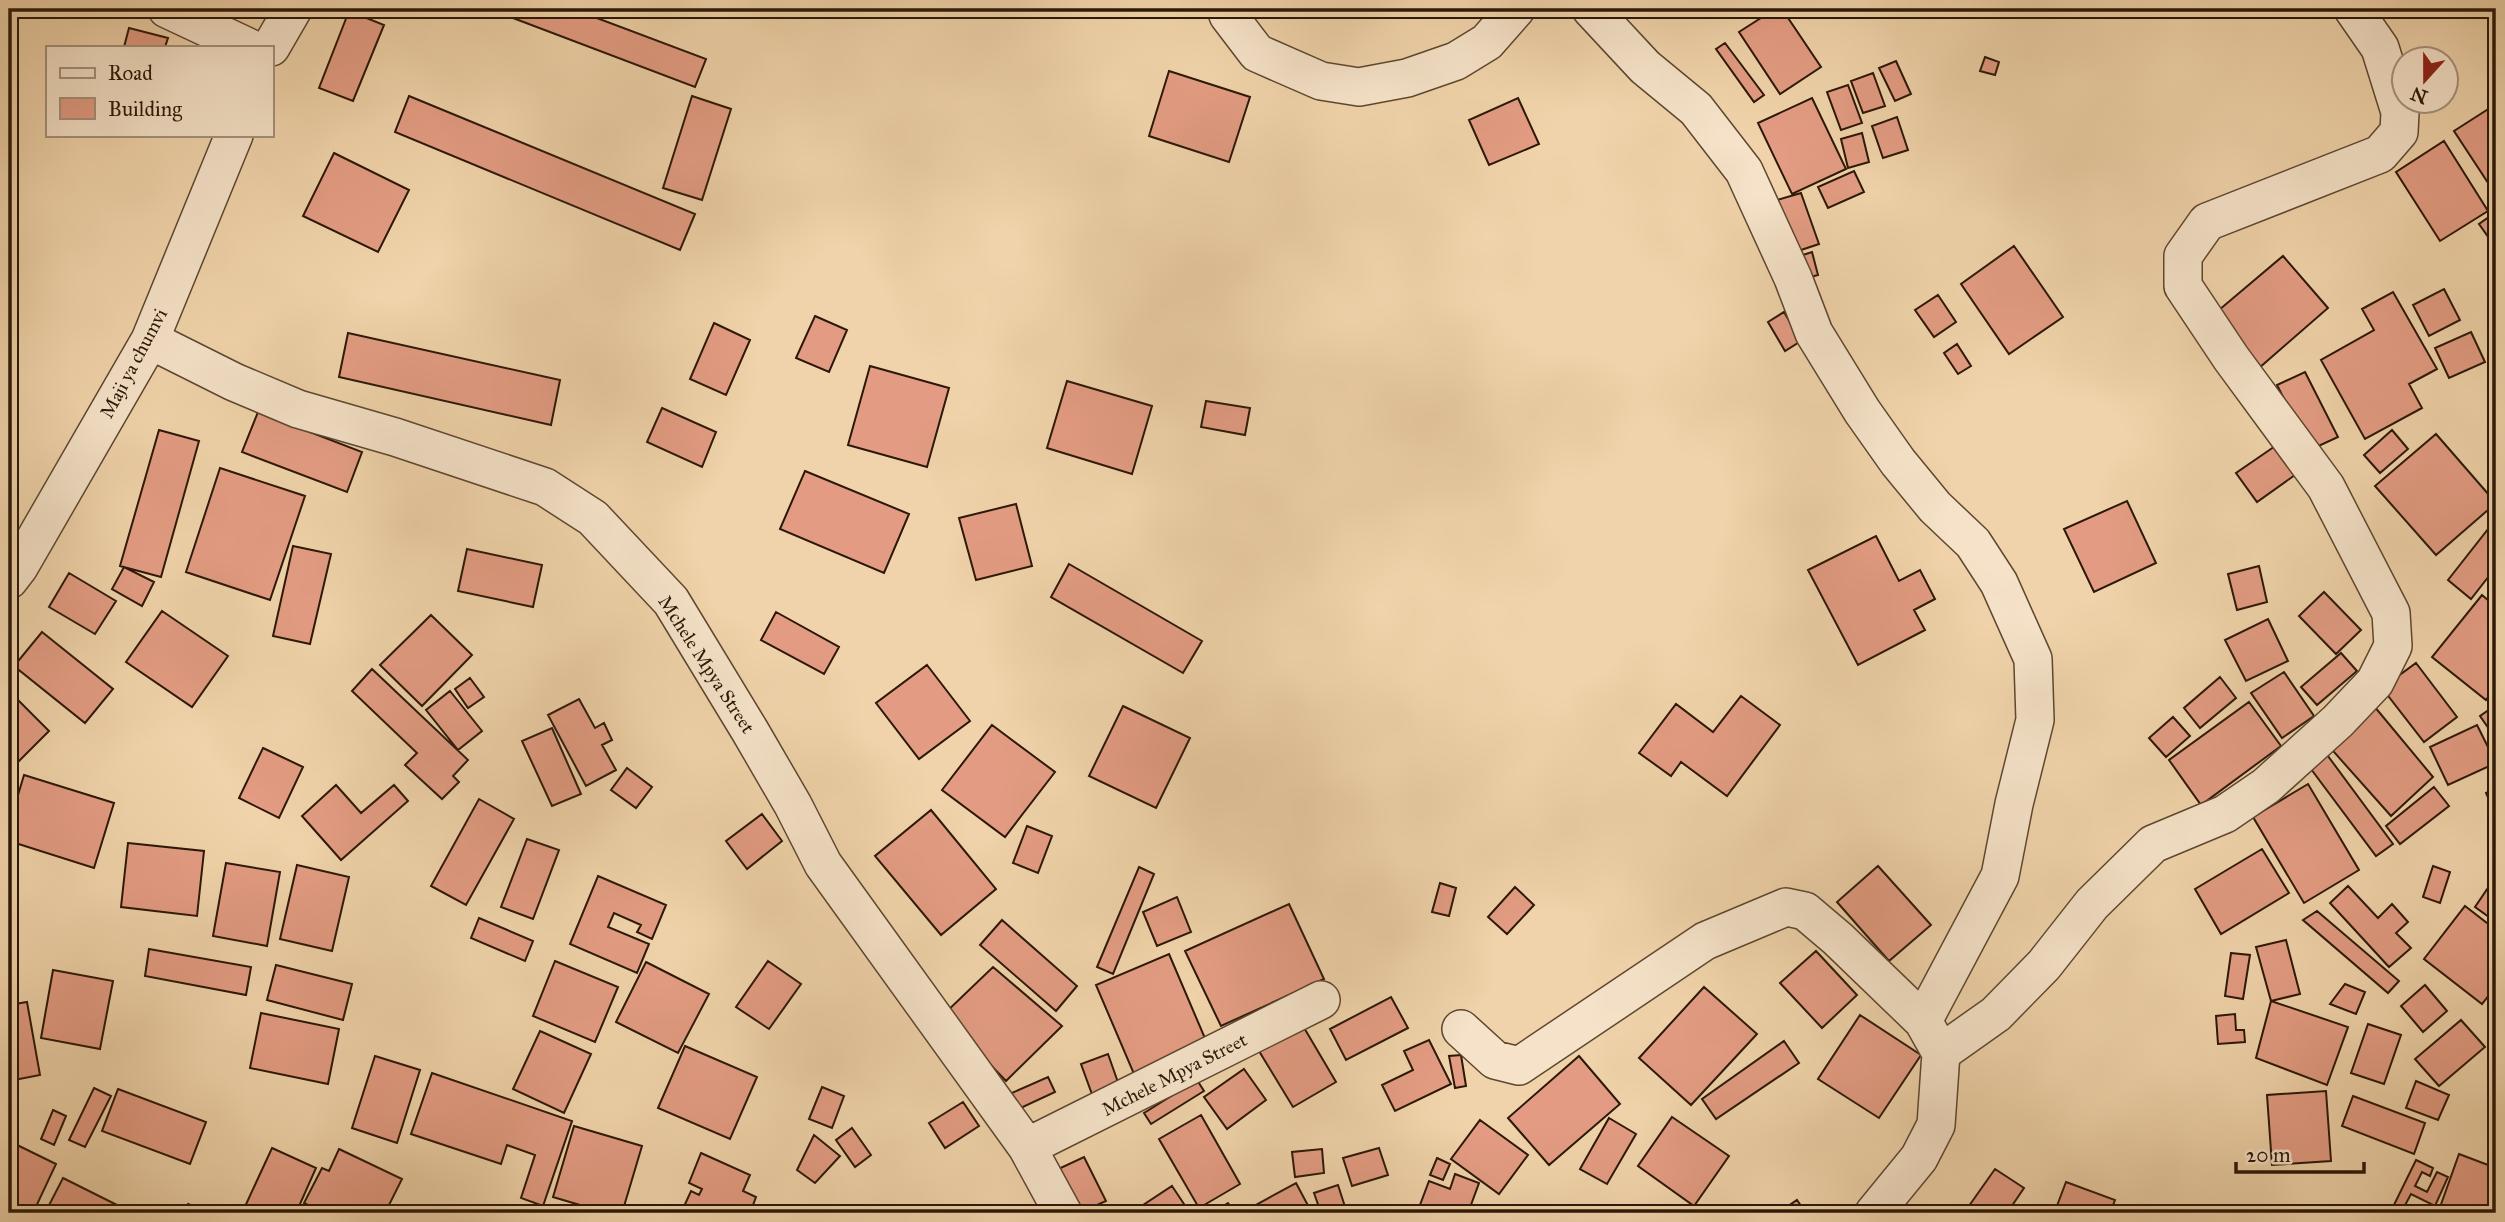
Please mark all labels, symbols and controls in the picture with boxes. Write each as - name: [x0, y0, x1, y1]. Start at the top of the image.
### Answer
- legend: [46, 46, 273, 136]
- north arrow: [2390, 46, 2460, 116]
- text: Road: [108, 60, 153, 86]
- text: N: [2407, 82, 2431, 109]
- text: Building: [108, 96, 182, 122]
- street label: Maji ya chumvi: [95, 304, 172, 422]
- street label: Mchele Mpya Street: [653, 591, 760, 738]
- street label: Mchele Mpya Street: [1098, 1028, 1251, 1121]
- scale bar: [2236, 1131, 2363, 1175]
- text: 20 m: [2246, 1142, 2291, 1168]

